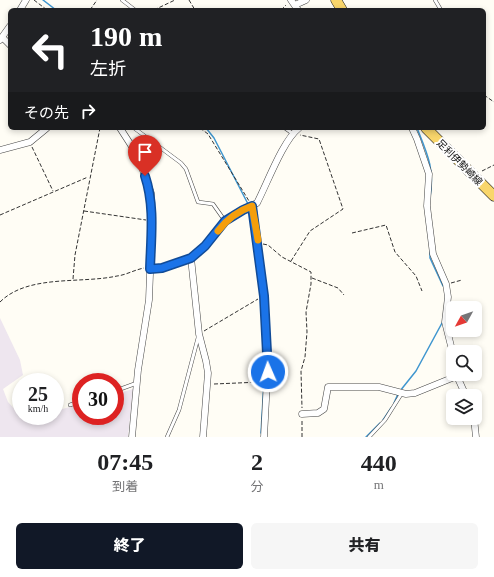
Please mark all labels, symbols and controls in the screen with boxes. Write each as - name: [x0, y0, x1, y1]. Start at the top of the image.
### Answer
- text: 190 m: [90, 21, 162, 52]
- icon: left: [24, 24, 76, 76]
- text: 左折: [90, 59, 126, 79]
- icon: right: [77, 100, 99, 122]
- text: その先: [24, 105, 69, 121]
- pin: [128, 135, 162, 176]
- street label: 足利伊勢崎線: [435, 137, 485, 187]
- icon: arrive: [134, 141, 156, 163]
- north arrow: [446, 301, 482, 337]
- map controls: [446, 301, 482, 425]
- button: search: [446, 345, 482, 381]
- position arrow: [247, 351, 289, 393]
- speed limit sign: 30: [72, 373, 124, 425]
- text: 25: [28, 383, 48, 405]
- button: layers: [446, 389, 482, 425]
- text: km/h: [28, 403, 48, 414]
- text: 07:45: [97, 449, 153, 475]
- text: 2: [251, 449, 263, 475]
- text: 440: [361, 450, 397, 476]
- text: m: [374, 477, 384, 492]
- text: 到着: [112, 479, 138, 494]
- text: 分: [250, 479, 263, 494]
- button: 終了: [16, 523, 243, 569]
- button: 共有: [251, 523, 478, 569]

